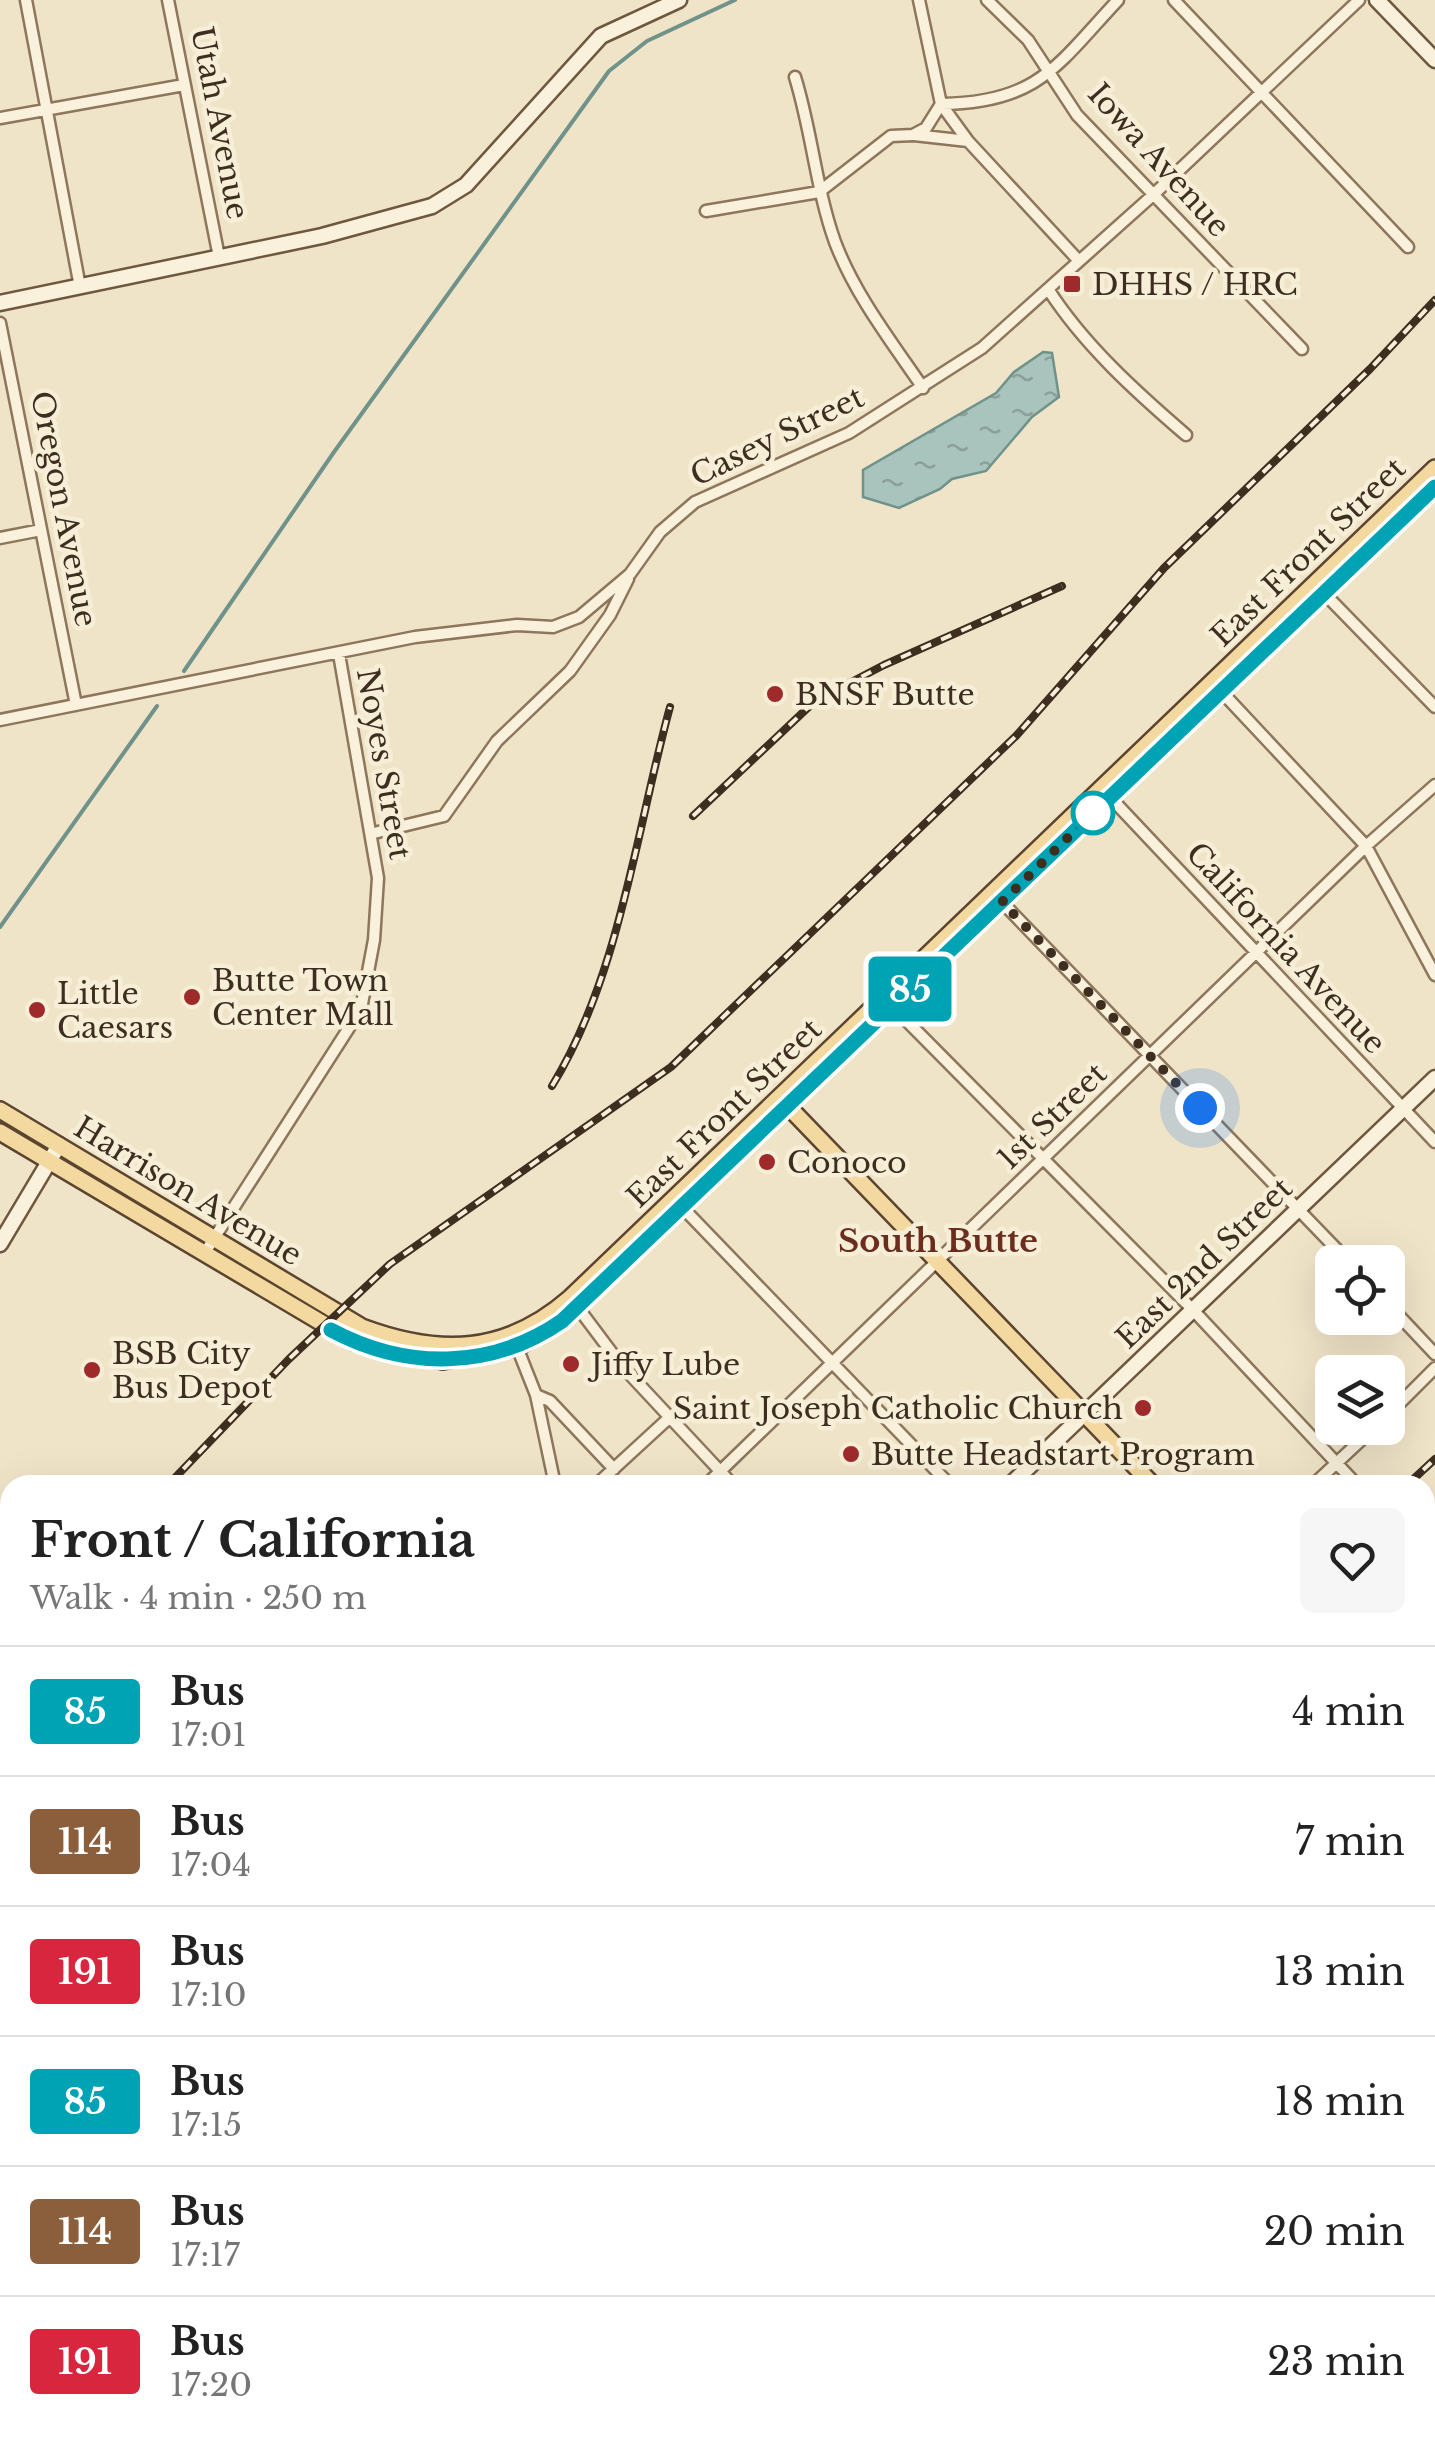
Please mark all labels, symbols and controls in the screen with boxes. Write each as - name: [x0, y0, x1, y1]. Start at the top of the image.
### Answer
- street label: Utah Avenue: [183, 24, 257, 222]
- street label: Iowa Avenue: [1080, 76, 1238, 244]
- place label: DHHS / HRC: [1092, 266, 1298, 303]
- marker: DHHS / HRC: [1061, 273, 1083, 295]
- street label: Casey Street: [684, 378, 870, 494]
- street label: Oregon Avenue: [23, 388, 105, 630]
- street label: East Front Street: [1203, 449, 1413, 654]
- street label: Noyes Street: [349, 666, 419, 863]
- place label: BNSF Butte: [795, 676, 975, 713]
- marker: BNSF Butte: [764, 683, 786, 705]
- unlabelled marker: [1072, 792, 1114, 834]
- street label: California Avenue: [1179, 835, 1393, 1061]
- line badge: 85: [865, 956, 955, 1022]
- place label: Butte Town Center Mall: [212, 962, 393, 1033]
- text: 85: [888, 968, 932, 1011]
- place label: Little Caesars: [57, 975, 173, 1046]
- marker: Butte Town Center Mall: [181, 986, 203, 1008]
- marker: Little Caesars: [26, 999, 48, 1021]
- street label: East Front Street: [619, 1010, 829, 1215]
- street label: 1st Street: [990, 1055, 1115, 1177]
- your location: [1175, 1083, 1225, 1133]
- street label: Harrison Avenue: [68, 1109, 308, 1273]
- place label: Conoco: [787, 1144, 907, 1181]
- marker: Conoco: [756, 1151, 778, 1173]
- street label: East 2nd Street: [1108, 1169, 1300, 1356]
- district label: South Butte: [838, 1221, 1038, 1261]
- map controls: [1315, 1245, 1405, 1445]
- button: locate: [1315, 1245, 1405, 1335]
- place label: BSB City Bus Depot: [112, 1335, 273, 1406]
- place label: Jiffy Lube: [587, 1346, 740, 1383]
- marker: Jiffy Lube: [560, 1353, 582, 1375]
- button: layers: [1315, 1355, 1405, 1445]
- marker: BSB City Bus Depot: [81, 1359, 103, 1381]
- place label: Saint Joseph Catholic Church: [673, 1390, 1123, 1427]
- marker: Saint Joseph Catholic Church: [1132, 1397, 1154, 1419]
- place label: Butte Headstart Program: [871, 1436, 1255, 1473]
- marker: Butte Headstart Program: [840, 1443, 862, 1465]
- button: heart: [1300, 1508, 1405, 1613]
- text: Front / California: [30, 1510, 475, 1570]
- text: Walk · 4 min · 250 m: [30, 1578, 367, 1618]
- text: Bus: [170, 1668, 245, 1715]
- text: 4 min: [1292, 1688, 1405, 1735]
- text: 85: [63, 1690, 107, 1733]
- text: 17:01: [170, 1715, 247, 1755]
- text: Bus: [170, 1798, 245, 1845]
- text: 7 min: [1295, 1818, 1405, 1865]
- text: 114: [58, 1820, 112, 1863]
- text: 17:04: [170, 1845, 251, 1885]
- text: Bus: [170, 1928, 245, 1975]
- text: 13 min: [1274, 1948, 1405, 1995]
- text: 191: [58, 1950, 112, 1993]
- text: 17:10: [170, 1975, 247, 2015]
- text: Bus: [170, 2058, 245, 2105]
- text: 18 min: [1274, 2078, 1405, 2125]
- text: 85: [63, 2080, 107, 2123]
- text: 17:15: [170, 2105, 242, 2145]
- text: Bus: [170, 2188, 245, 2235]
- text: 20 min: [1264, 2208, 1405, 2255]
- text: 114: [58, 2210, 112, 2253]
- text: 17:17: [170, 2235, 240, 2275]
- text: Bus: [170, 2318, 245, 2365]
- text: 23 min: [1267, 2338, 1405, 2385]
- text: 191: [58, 2340, 112, 2383]
- text: 17:20: [170, 2365, 252, 2405]

